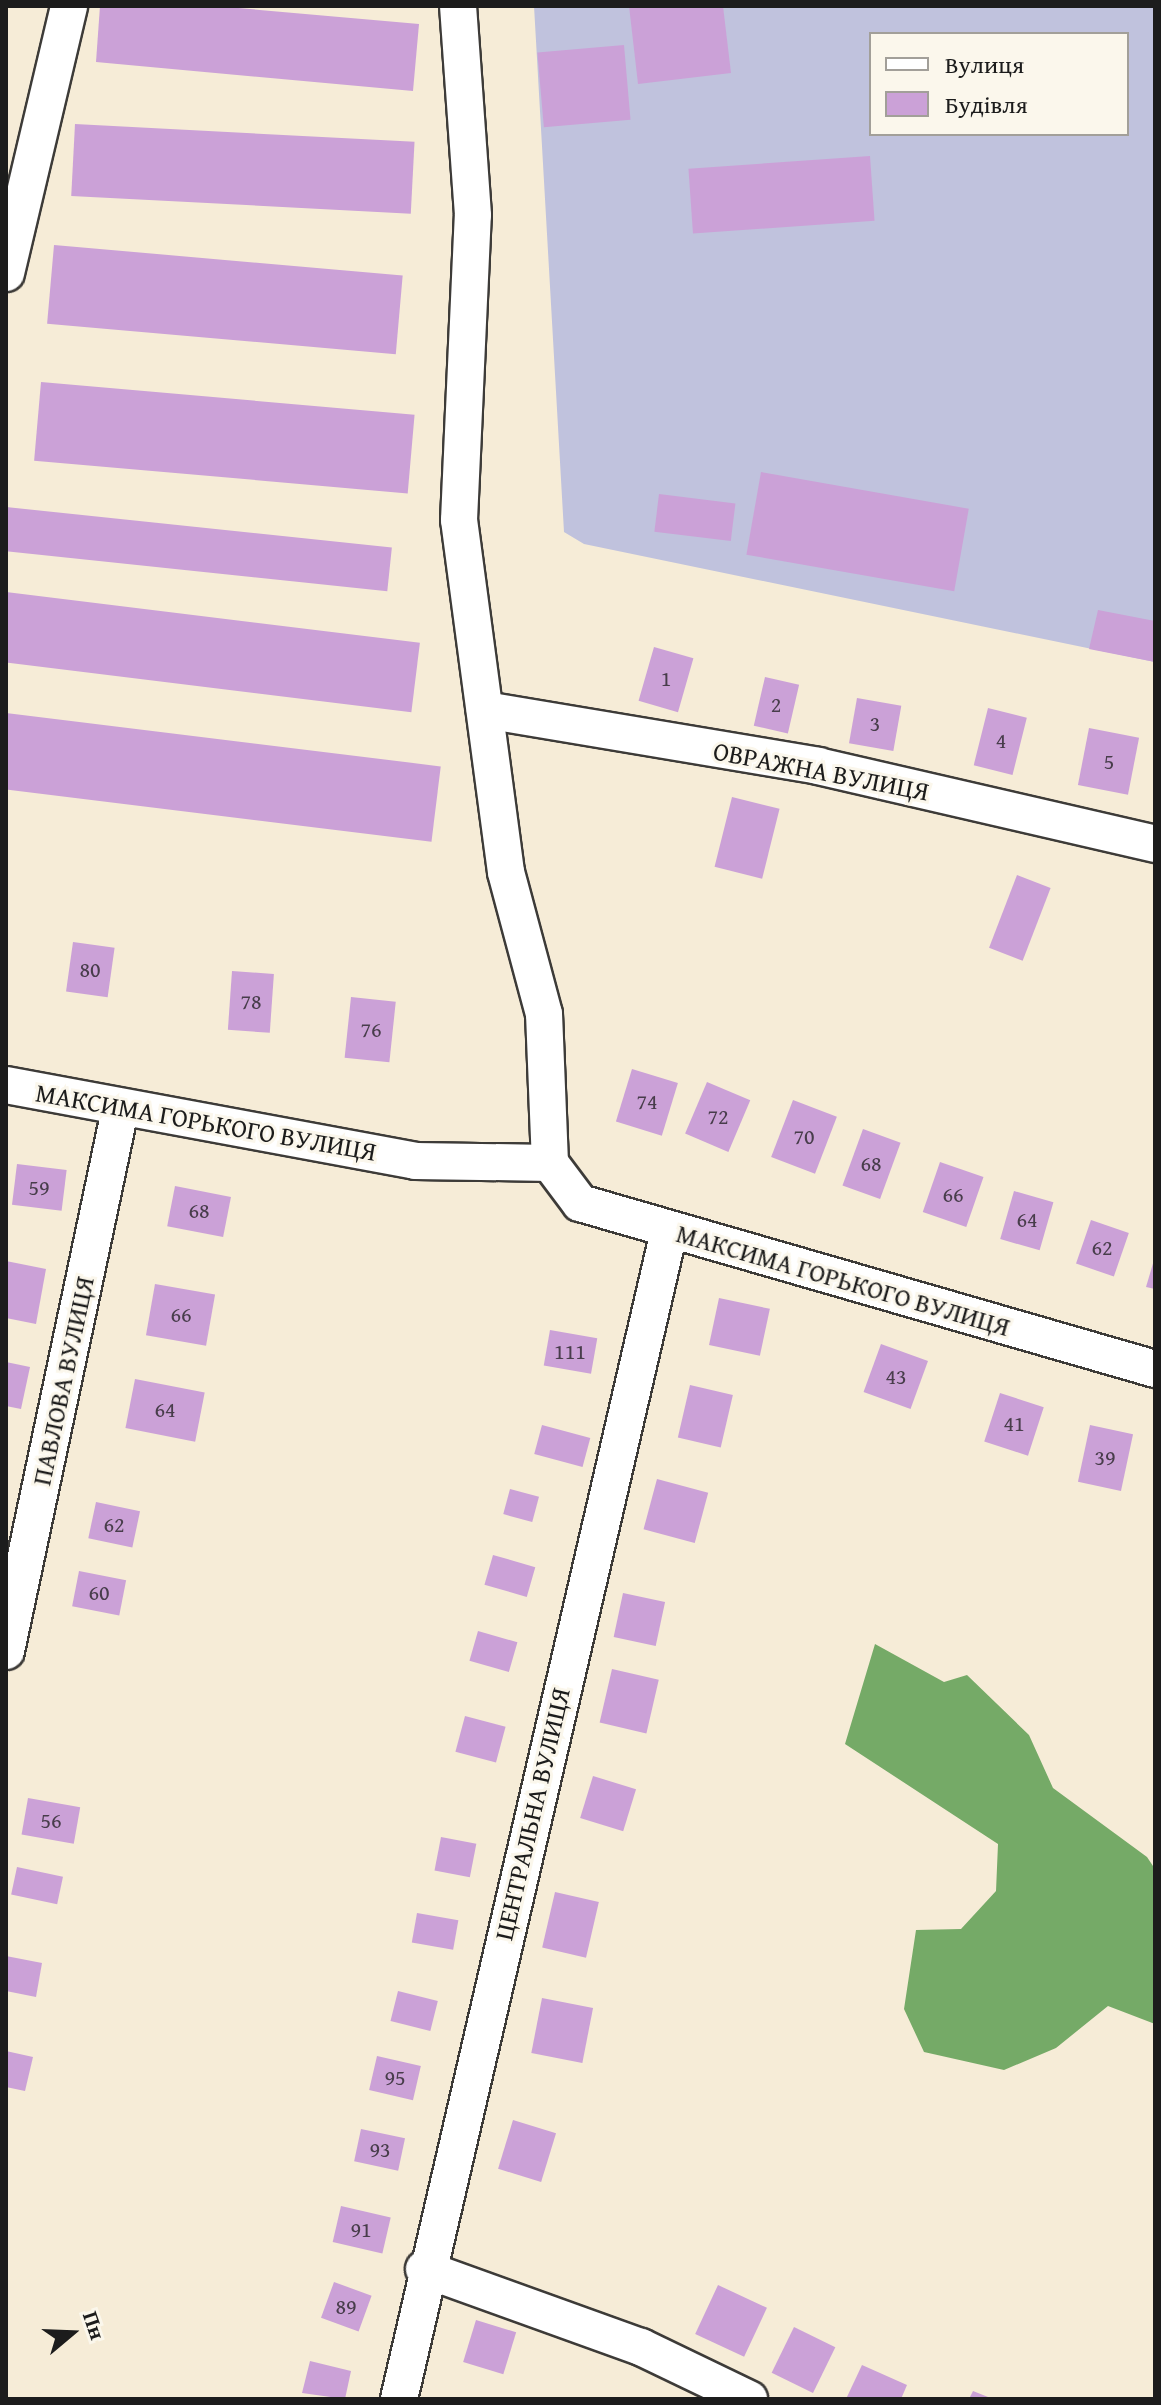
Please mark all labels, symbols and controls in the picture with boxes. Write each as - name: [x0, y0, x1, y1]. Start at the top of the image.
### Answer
- legend: [869, 32, 1129, 136]
- text: Вулиця: [945, 47, 1024, 82]
- text: Будівля: [945, 87, 1028, 122]
- house number: 1: [661, 666, 671, 692]
- house number: 2: [771, 692, 781, 718]
- house number: 3: [870, 711, 880, 737]
- house number: 4: [996, 728, 1006, 754]
- street label: ОВРАЖНА ВУЛИЦЯ: [711, 735, 931, 807]
- house number: 5: [1104, 749, 1114, 775]
- house number: 80: [79, 957, 101, 983]
- house number: 78: [240, 989, 262, 1015]
- house number: 76: [360, 1017, 382, 1043]
- street label: МАКСИМА ГОРЬКОГО ВУЛИЦЯ: [33, 1077, 379, 1167]
- house number: 74: [636, 1089, 658, 1115]
- house number: 72: [707, 1104, 729, 1130]
- house number: 70: [793, 1124, 815, 1150]
- house number: 68: [860, 1151, 882, 1177]
- house number: 59: [28, 1175, 50, 1201]
- house number: 66: [942, 1182, 964, 1208]
- house number: 68: [188, 1198, 210, 1224]
- house number: 64: [1016, 1207, 1038, 1233]
- street label: МАКСИМА ГОРЬКОГО ВУЛИЦЯ: [673, 1217, 1013, 1343]
- house number: 62: [1091, 1235, 1113, 1261]
- street label: ПАВЛОВА ВУЛИЦЯ: [26, 1274, 100, 1488]
- house number: 66: [170, 1302, 192, 1328]
- house number: 111: [554, 1339, 586, 1365]
- house number: 43: [885, 1364, 907, 1390]
- house number: 64: [154, 1397, 176, 1423]
- house number: 41: [1003, 1411, 1025, 1437]
- house number: 39: [1094, 1445, 1116, 1471]
- house number: 62: [103, 1512, 125, 1538]
- house number: 60: [88, 1580, 110, 1606]
- street label: ЦЕНТРАЛЬНА ВУЛИЦЯ: [488, 1685, 576, 1943]
- house number: 56: [40, 1808, 62, 1834]
- house number: 95: [384, 2065, 406, 2091]
- house number: 93: [369, 2137, 391, 2163]
- house number: 91: [350, 2217, 372, 2243]
- north arrow: [32, 2293, 112, 2373]
- house number: 89: [335, 2294, 357, 2320]
- text: Пн: [75, 2307, 114, 2344]

